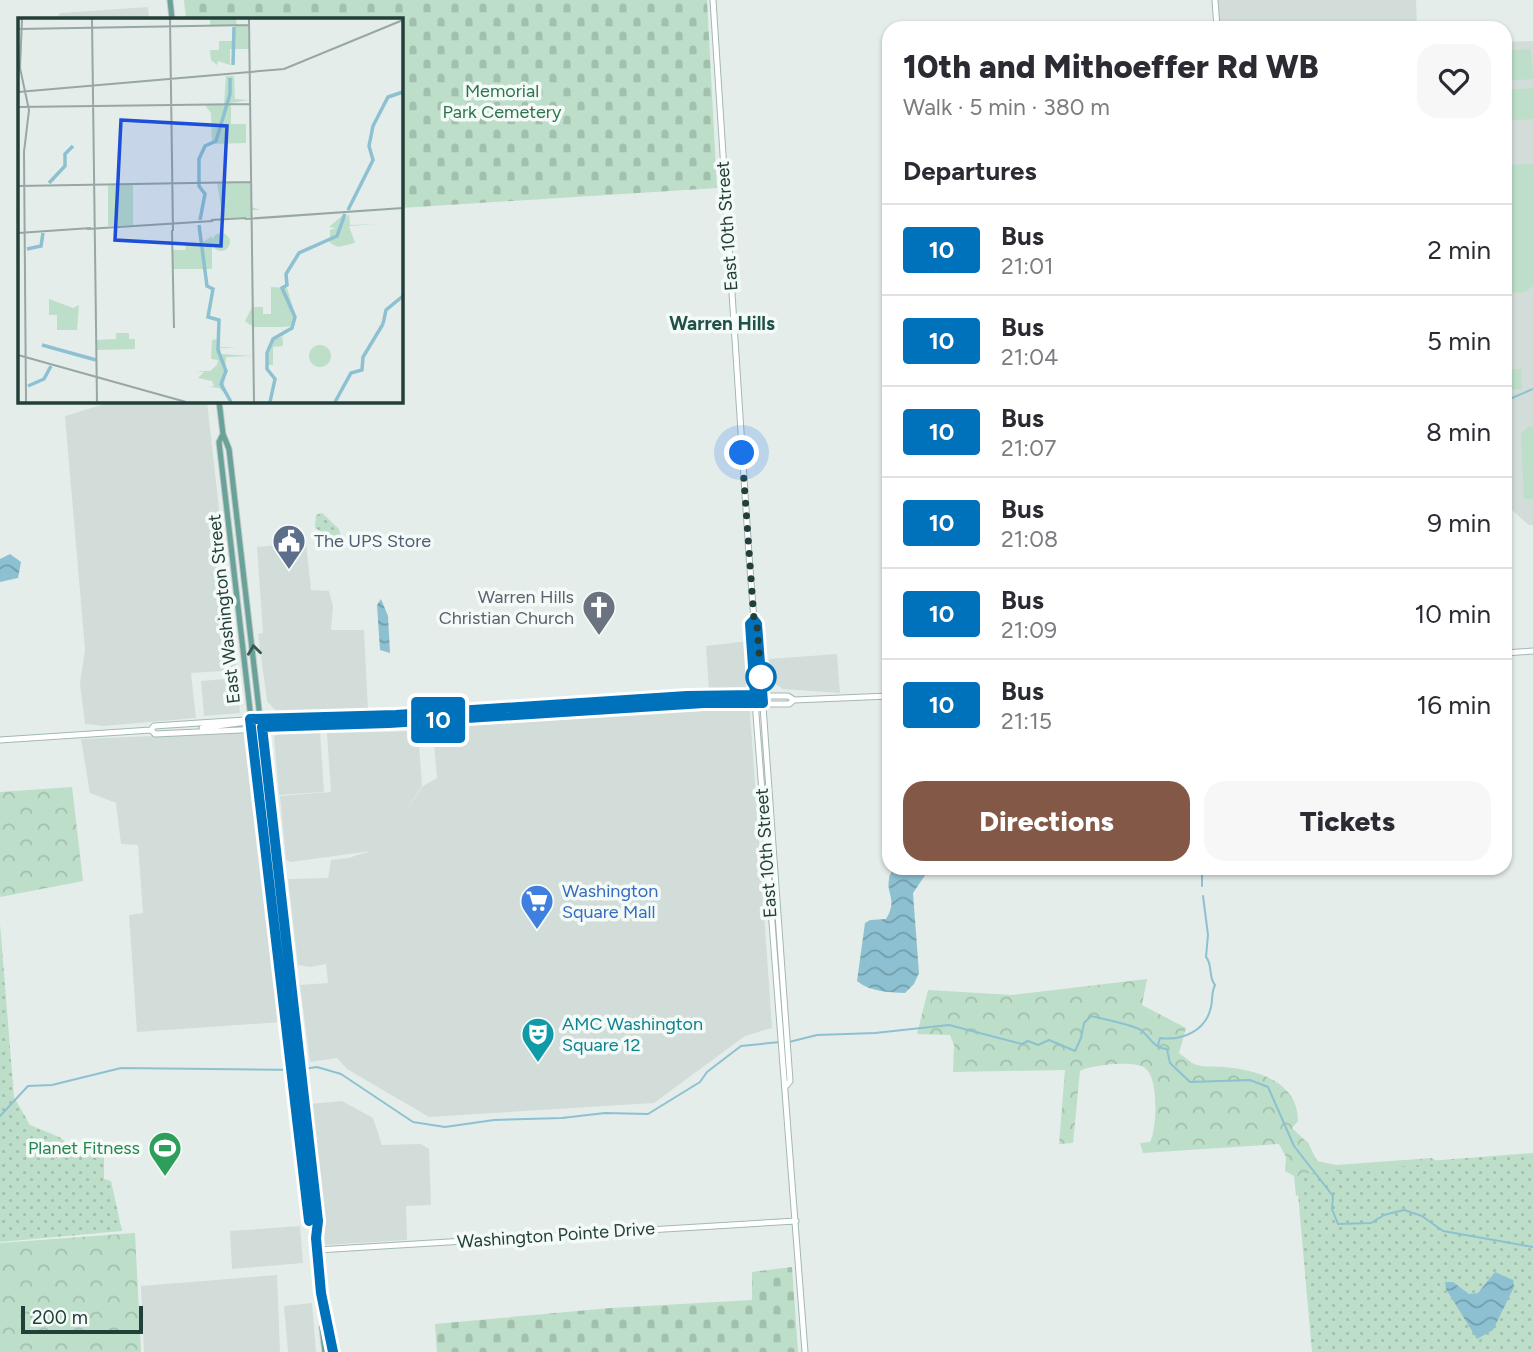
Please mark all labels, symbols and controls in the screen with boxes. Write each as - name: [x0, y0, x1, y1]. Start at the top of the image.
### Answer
- inset map: [18, 18, 402, 402]
- button: heart: [1417, 44, 1491, 118]
- text: 10th and Mithoeffer Rd WB: [903, 47, 1319, 86]
- park label: Memorial Park Cemetery: [443, 80, 562, 123]
- text: Walk · 5 min · 380 m: [903, 93, 1110, 121]
- text: Departures: [903, 155, 1037, 187]
- street label: East 10th Street: [711, 160, 743, 292]
- text: Bus: [1001, 220, 1044, 252]
- text: 2 min: [1427, 234, 1491, 266]
- text: 10: [929, 235, 954, 264]
- text: 21:01: [1001, 252, 1053, 280]
- text: Bus: [1001, 311, 1044, 343]
- district label: Warren Hills: [669, 312, 775, 335]
- text: 5 min: [1427, 325, 1491, 357]
- text: 10: [929, 326, 954, 355]
- text: 21:04: [1001, 343, 1058, 371]
- text: Bus: [1001, 402, 1044, 434]
- text: 8 min: [1426, 416, 1491, 448]
- text: 10: [929, 417, 954, 446]
- text: 21:07: [1001, 434, 1056, 462]
- your location: [724, 435, 759, 470]
- text: Bus: [1001, 493, 1044, 525]
- text: 9 min: [1427, 507, 1491, 539]
- text: 10: [929, 508, 954, 537]
- street label: East Washington Street: [203, 513, 245, 705]
- public building icon: The UPS Store: [270, 522, 308, 571]
- text: 21:08: [1001, 525, 1058, 553]
- place label: The UPS Store: [314, 530, 431, 552]
- text: Bus: [1001, 584, 1044, 616]
- place label: Warren Hills Christian Church: [439, 586, 574, 629]
- church icon: Warren Hills Christian Church: [580, 588, 618, 637]
- text: 10 min: [1415, 598, 1491, 630]
- text: 10: [929, 599, 954, 628]
- text: 21:09: [1001, 616, 1057, 644]
- one-way arrow: [246, 645, 261, 656]
- unlabelled marker: [746, 662, 776, 692]
- text: Bus: [1001, 675, 1044, 707]
- text: 16 min: [1416, 689, 1491, 721]
- text: 10: [929, 690, 954, 719]
- line badge: 10: [406, 697, 470, 743]
- text: 10: [425, 705, 451, 734]
- text: 21:15: [1001, 707, 1052, 735]
- button: Directions: [903, 781, 1190, 861]
- button: Tickets: [1204, 781, 1491, 861]
- street label: East 10th Street: [750, 787, 782, 919]
- place label: Washington Square Mall: [562, 880, 658, 923]
- supermarket icon: Washington Square Mall: [518, 882, 556, 931]
- place label: AMC Washington Square 12: [562, 1013, 703, 1056]
- theatre icon: AMC Washington Square 12: [519, 1015, 557, 1064]
- sports icon: Planet Fitness: [146, 1129, 184, 1178]
- place label: Planet Fitness: [28, 1137, 140, 1159]
- street label: Washington Pointe Drive: [456, 1217, 656, 1253]
- scale bar: [21, 1303, 144, 1335]
- text: 200 m: [32, 1306, 88, 1329]

